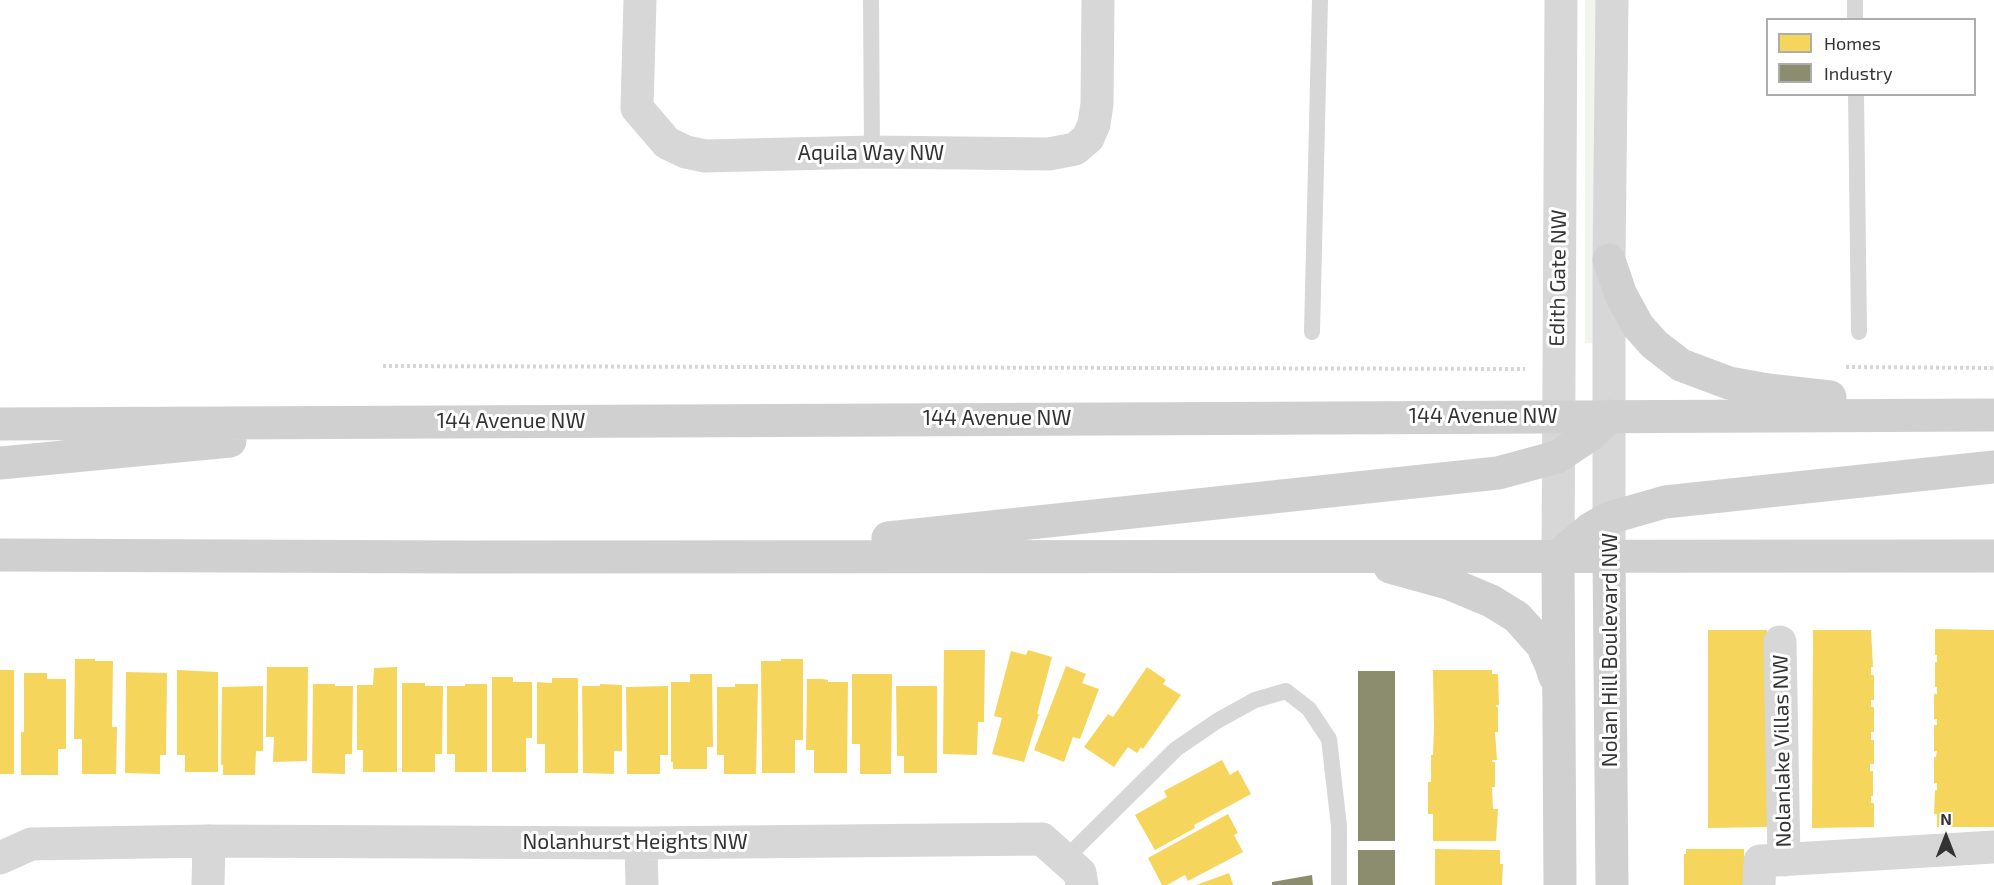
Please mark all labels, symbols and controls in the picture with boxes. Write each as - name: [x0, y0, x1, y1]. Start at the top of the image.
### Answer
- legend: [1766, 18, 1976, 96]
- text: Homes: [1824, 32, 1881, 54]
- text: Industry: [1824, 62, 1893, 84]
- street label: Aquila Way NW: [798, 140, 944, 166]
- street label: Edith Gate NW: [1544, 209, 1572, 347]
- street label: 144 Avenue NW: [1409, 403, 1557, 429]
- street label: 144 Avenue NW: [923, 405, 1071, 431]
- street label: 144 Avenue NW: [437, 408, 585, 434]
- street label: Nolan Hill Boulevard NW: [1597, 533, 1623, 767]
- street label: Nolanlake Villas NW: [1768, 654, 1796, 848]
- north arrow: [1916, 807, 1976, 867]
- text: N: [1940, 809, 1952, 828]
- street label: Nolanhurst Heights NW: [522, 829, 748, 855]

